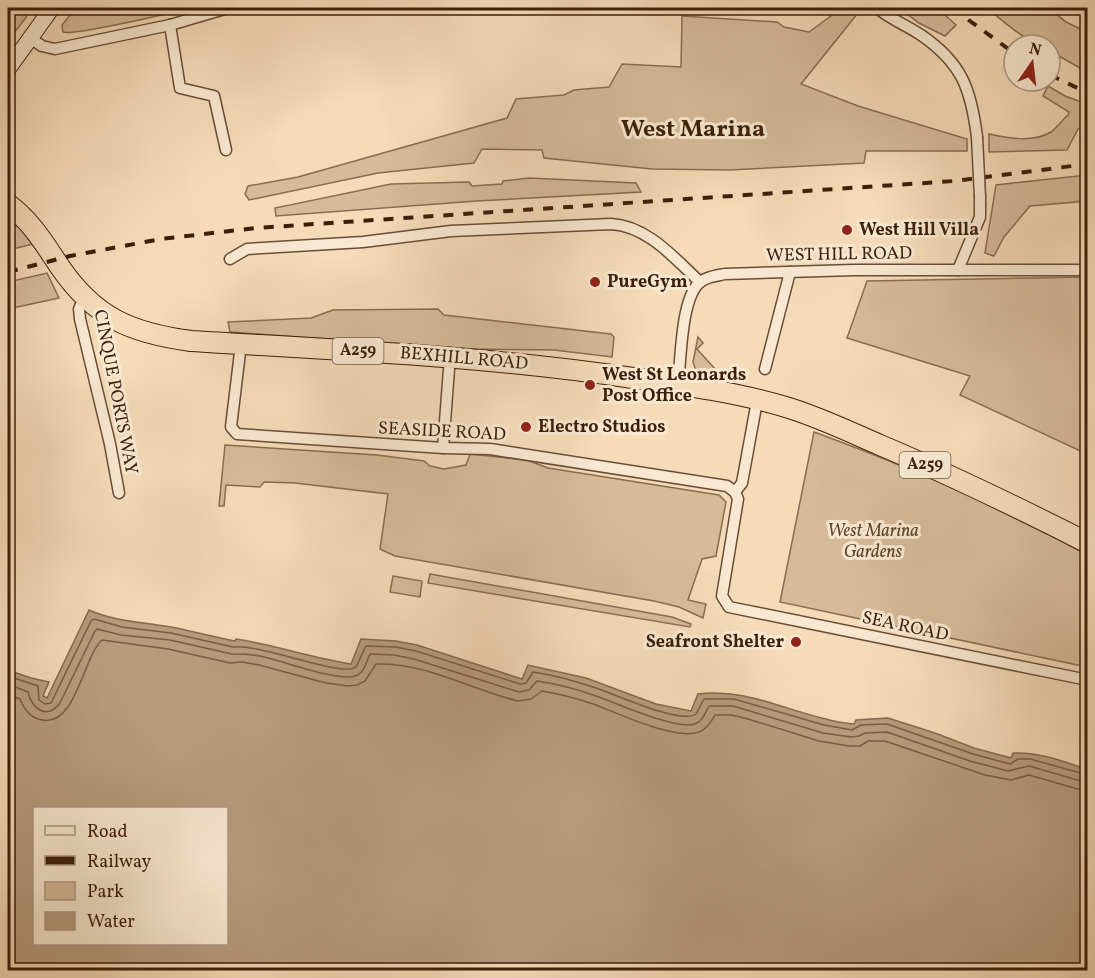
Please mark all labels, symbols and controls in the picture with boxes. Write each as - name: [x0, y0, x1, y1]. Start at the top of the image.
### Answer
- north arrow: [1002, 33, 1062, 93]
- text: N: [1027, 38, 1044, 63]
- district label: West Marina: [621, 113, 765, 147]
- place label: West Hill Villa: [859, 218, 979, 243]
- marker: West Hill Villa: [840, 223, 854, 237]
- street label: WEST HILL ROAD: [766, 241, 912, 269]
- place label: PureGym: [607, 270, 688, 295]
- marker: PureGym: [588, 275, 602, 289]
- street label: CINQUE PORTS WAY: [87, 307, 143, 477]
- road number: A259: [332, 338, 384, 364]
- street label: BEXHILL ROAD: [399, 341, 529, 377]
- place label: West St Leonards Post Office: [602, 363, 746, 409]
- marker: West St Leonards Post Office: [583, 378, 597, 392]
- place label: Electro Studios: [538, 415, 666, 440]
- street label: SEASIDE ROAD: [377, 416, 507, 448]
- marker: Electro Studios: [519, 420, 533, 434]
- road number: A259: [900, 452, 950, 478]
- park label: West Marina Gardens: [827, 519, 919, 565]
- street label: SEA ROAD: [859, 606, 951, 648]
- place label: Seafront Shelter: [646, 630, 784, 655]
- marker: Seafront Shelter: [789, 635, 803, 649]
- legend: [33, 807, 228, 945]
- text: Road: [87, 820, 128, 845]
- text: Railway: [87, 850, 151, 875]
- text: Park: [87, 880, 124, 905]
- text: Water: [87, 910, 135, 935]

